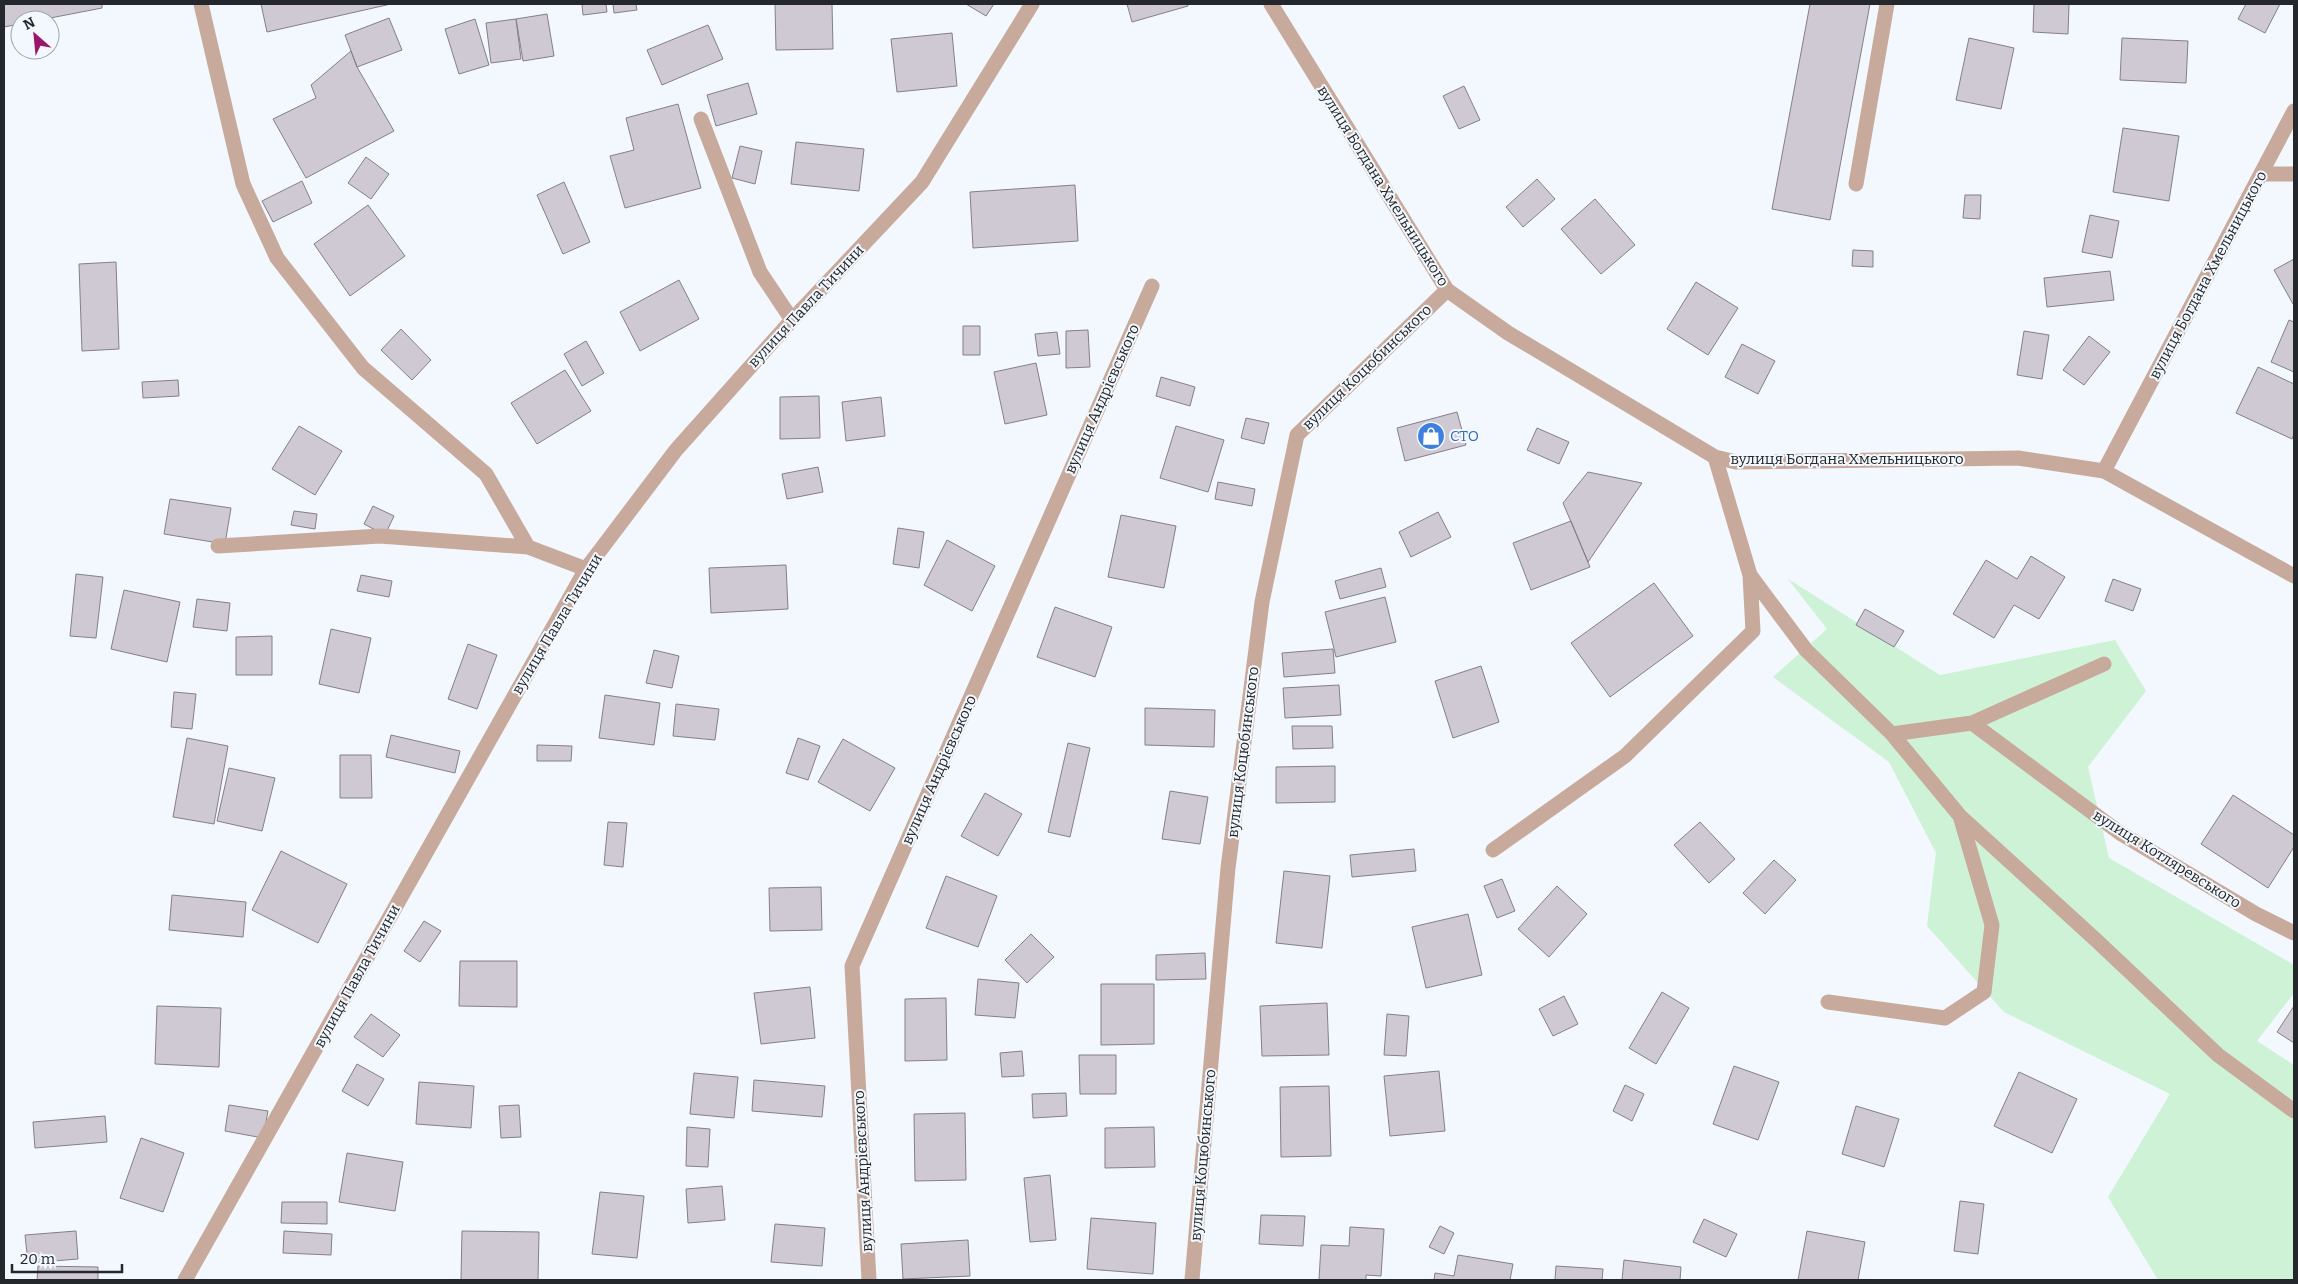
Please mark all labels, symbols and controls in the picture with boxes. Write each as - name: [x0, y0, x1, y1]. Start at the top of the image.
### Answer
- north arrow: [10, 10, 60, 60]
- text: N: [21, 14, 38, 34]
- street label: вулиця Богдана Хмельницького: [1314, 82, 1452, 290]
- street label: вулиця Богдана Хмельницького: [2145, 168, 2271, 382]
- street label: вулиця Павла Тичини: [745, 241, 867, 371]
- street label: вулиця Коцюбинського: [1299, 301, 1435, 433]
- street label: вулиця Андрієвського: [1061, 322, 1143, 476]
- shop icon: СТО: [1416, 421, 1446, 451]
- place label: СТО: [1450, 427, 1479, 445]
- street label: вулиця Богдана Хмельницького: [1730, 450, 1964, 468]
- street label: вулиця Павла Тичини: [508, 550, 606, 698]
- street label: вулиця Коцюбинського: [1224, 665, 1262, 839]
- street label: вулиця Андрієвського: [898, 693, 980, 847]
- street label: вулиця Котляревського: [2090, 806, 2244, 912]
- street label: вулиця Павла Тичини: [310, 901, 404, 1051]
- street label: вулиця Коцюбинського: [1187, 1068, 1219, 1242]
- street label: вулиця Андрієвського: [850, 1090, 876, 1252]
- scale bar: [12, 1242, 122, 1274]
- text: 20 m: [20, 1250, 56, 1268]

